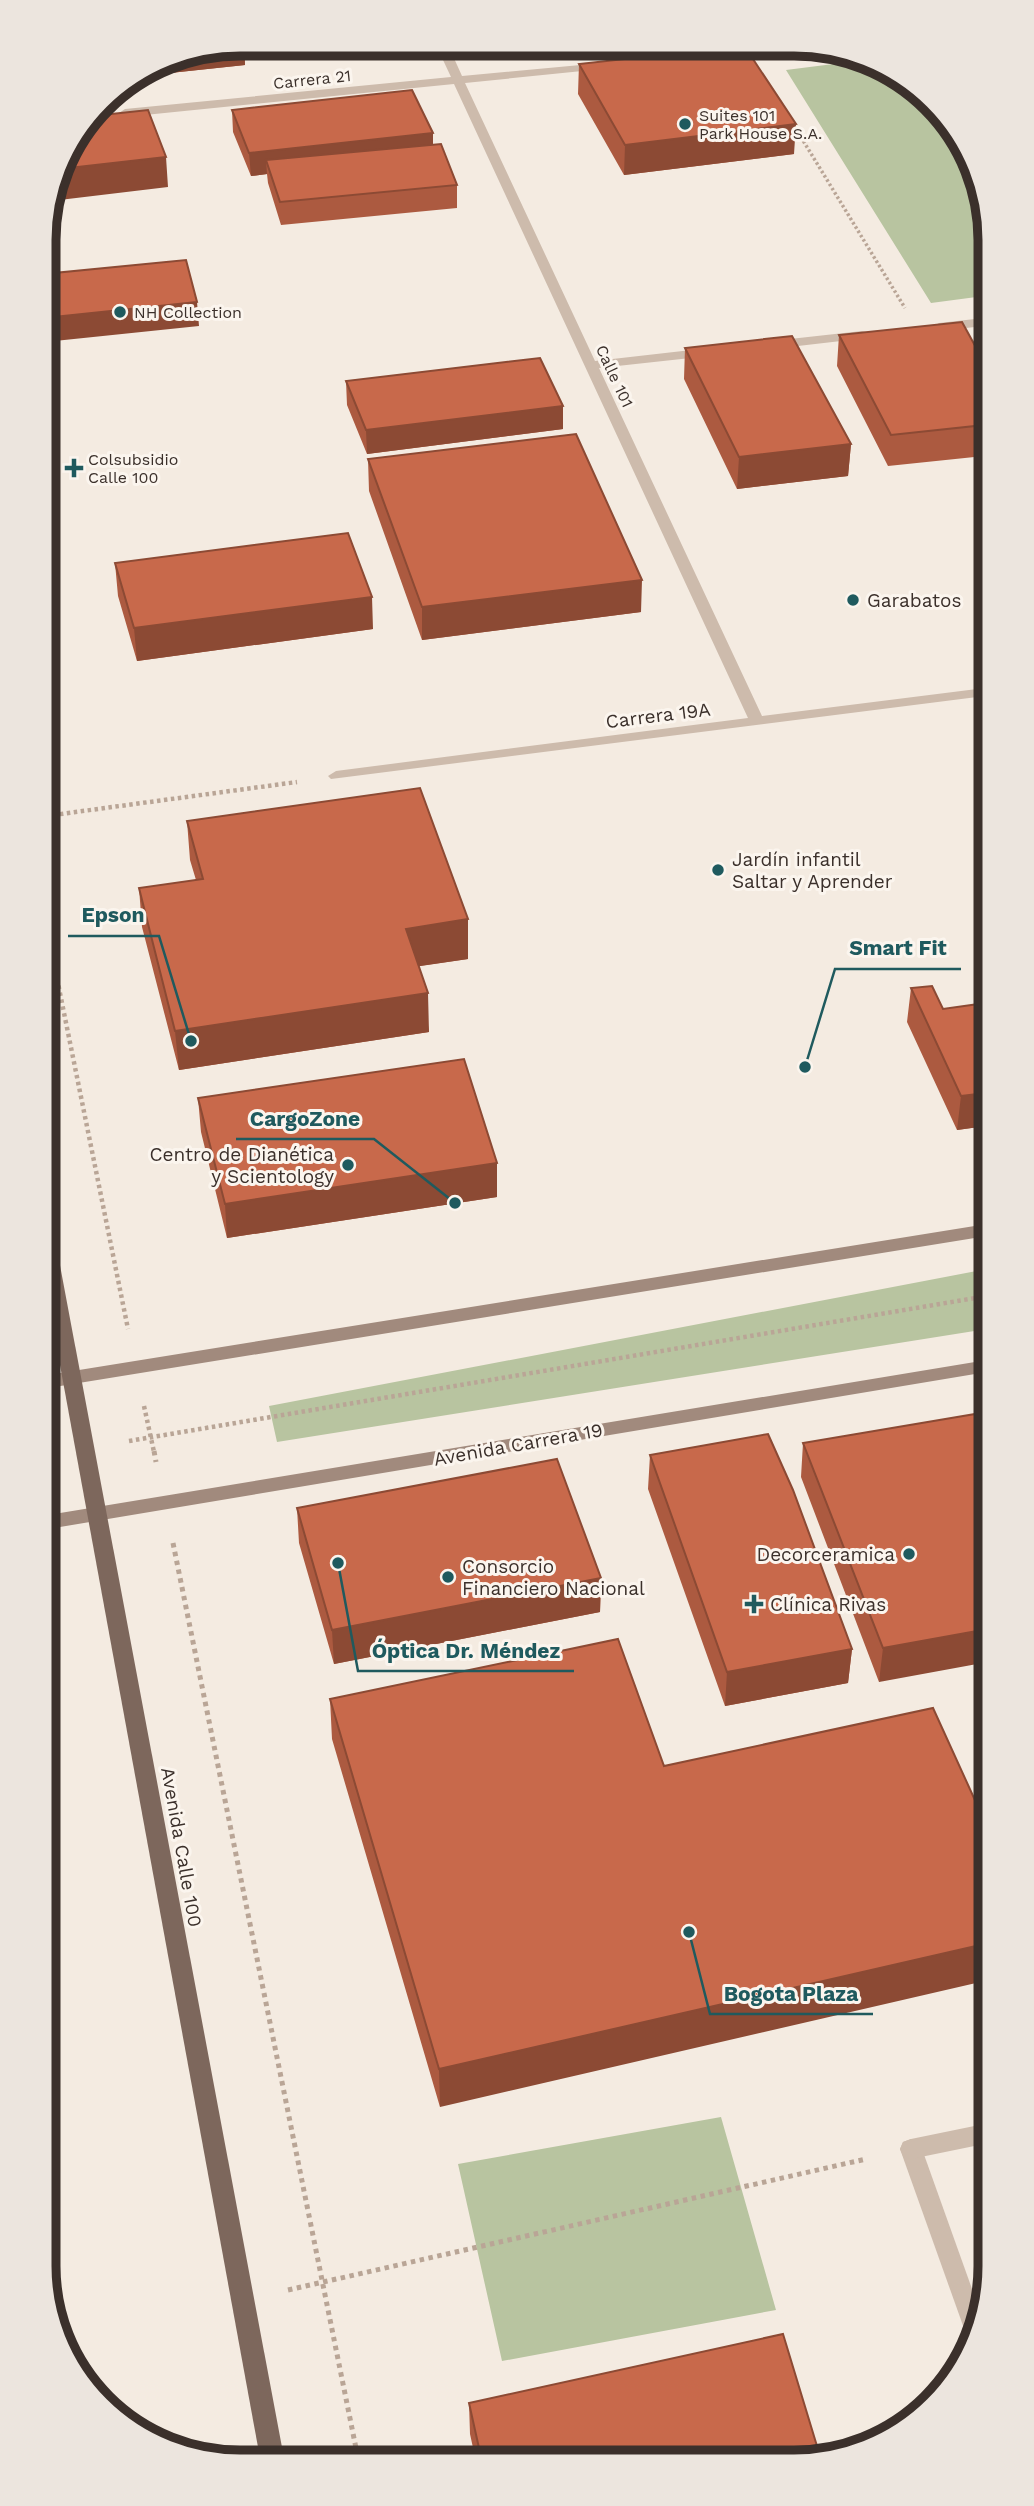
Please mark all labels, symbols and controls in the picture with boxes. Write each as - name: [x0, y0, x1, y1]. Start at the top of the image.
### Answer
- street label: Carrera 21: [272, 66, 352, 93]
- place label: Suites 101 Park House S.A.: [699, 106, 822, 143]
- marker: Suites 101 Park House S.A.: [677, 116, 693, 132]
- place label: NH Collection: [134, 303, 242, 322]
- marker: NH Collection: [112, 304, 128, 320]
- street label: Calle 101: [592, 342, 637, 410]
- place label: Colsubsidio Calle 100: [88, 450, 178, 487]
- marker: Colsubsidio Calle 100: [66, 460, 82, 476]
- place label: Garabatos: [867, 589, 961, 612]
- marker: Garabatos: [845, 592, 861, 608]
- street label: Carrera 19A: [604, 698, 712, 733]
- place label: Jardín infantil Saltar y Aprender: [732, 848, 893, 893]
- marker: Jardín infantil Saltar y Aprender: [710, 862, 726, 878]
- callout: Epson: [68, 894, 159, 936]
- text: Epson: [81, 902, 145, 927]
- callout: Smart Fit: [835, 927, 961, 969]
- text: Smart Fit: [849, 935, 947, 960]
- callout: CargoZone: [236, 1097, 374, 1139]
- text: CargoZone: [250, 1106, 360, 1131]
- place label: Centro de Dianética y Scientology: [149, 1143, 334, 1188]
- marker: Centro de Dianética y Scientology: [340, 1157, 356, 1173]
- street label: Avenida Carrera 19: [432, 1418, 604, 1471]
- place label: Decorceramica: [756, 1543, 895, 1566]
- marker: Decorceramica: [901, 1546, 917, 1562]
- place label: Consorcio Financiero Nacional: [462, 1555, 645, 1600]
- marker: Consorcio Financiero Nacional: [440, 1569, 456, 1585]
- place label: Clínica Rivas: [770, 1593, 886, 1616]
- marker: Clínica Rivas: [744, 1594, 764, 1614]
- callout: Óptica Dr. Méndez: [358, 1629, 574, 1671]
- text: Óptica Dr. Méndez: [372, 1638, 560, 1663]
- street label: Avenida Calle 100: [156, 1765, 207, 1929]
- callout: Bogota Plaza: [710, 1972, 873, 2014]
- text: Bogota Plaza: [724, 1981, 859, 2006]

